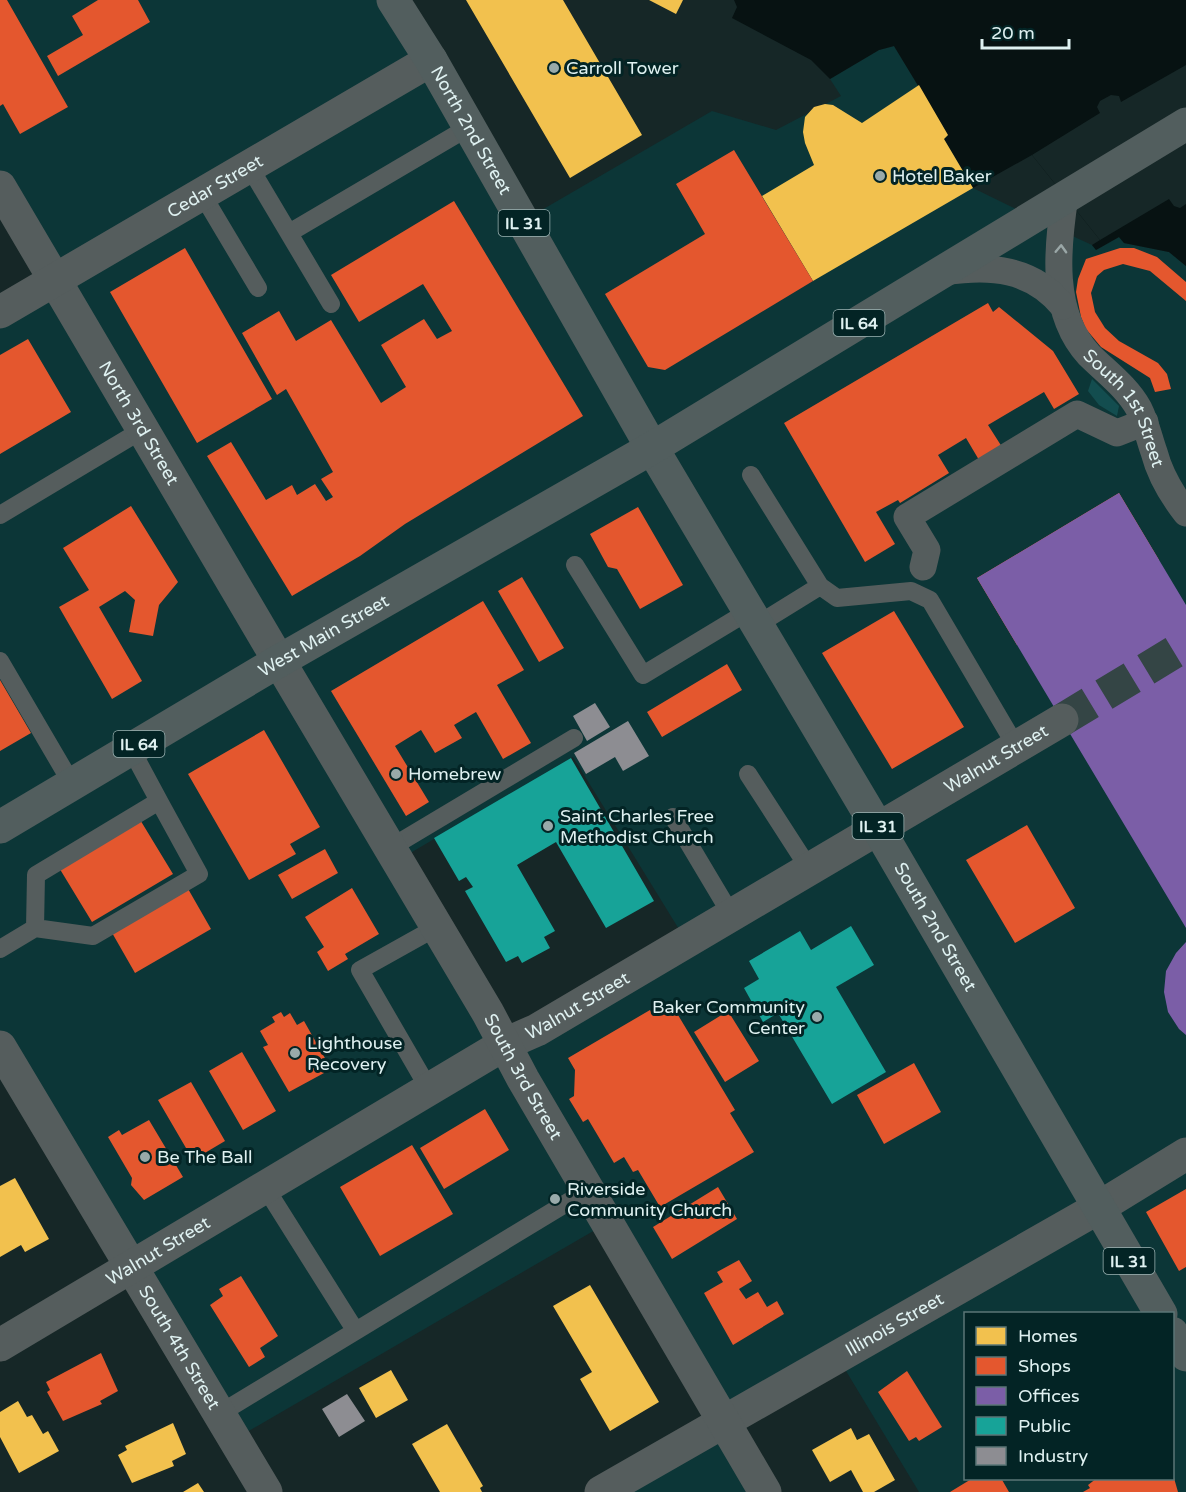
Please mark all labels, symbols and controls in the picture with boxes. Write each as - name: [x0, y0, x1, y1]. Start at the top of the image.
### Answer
- scale bar: [982, 12, 1069, 50]
- text: 20 m: [991, 22, 1035, 44]
- place label: Carroll Tower: [566, 57, 679, 79]
- marker: Carroll Tower: [547, 61, 561, 75]
- street label: North 2nd Street: [426, 62, 516, 199]
- street label: Cedar Street: [163, 150, 267, 223]
- place label: Hotel Baker: [892, 165, 992, 187]
- marker: Hotel Baker: [873, 169, 887, 183]
- road number: IL 31: [498, 210, 550, 236]
- one-way arrow: [1054, 245, 1067, 254]
- road number: IL 64: [834, 310, 884, 336]
- street label: South 1st Street: [1079, 344, 1169, 470]
- street label: North 3rd Street: [94, 357, 184, 489]
- street label: West Main Street: [254, 590, 393, 682]
- street label: Walnut Street: [940, 720, 1052, 798]
- road number: IL 64: [114, 731, 164, 757]
- place label: Homebrew: [408, 763, 501, 785]
- marker: Homebrew: [389, 767, 403, 781]
- place label: Saint Charles Free Methodist Church: [560, 805, 714, 848]
- road number: IL 31: [852, 813, 904, 839]
- marker: Saint Charles Free Methodist Church: [541, 819, 555, 833]
- street label: South 2nd Street: [889, 858, 982, 995]
- street label: Walnut Street: [522, 967, 634, 1045]
- place label: Baker Community Center: [652, 996, 805, 1039]
- street label: South 3rd Street: [479, 1010, 567, 1144]
- marker: Baker Community Center: [810, 1010, 824, 1024]
- place label: Lighthouse Recovery: [307, 1032, 403, 1075]
- marker: Lighthouse Recovery: [288, 1046, 302, 1060]
- place label: Be The Ball: [157, 1146, 253, 1168]
- marker: Be The Ball: [138, 1150, 152, 1164]
- place label: Riverside Community Church: [567, 1178, 732, 1221]
- marker: Riverside Community Church: [548, 1192, 562, 1206]
- street label: Walnut Street: [102, 1211, 214, 1290]
- road number: IL 31: [1104, 1248, 1154, 1274]
- street label: South 4th Street: [134, 1281, 225, 1414]
- street label: Illinois Street: [841, 1287, 948, 1361]
- legend: [964, 1312, 1174, 1480]
- text: Homes: [1018, 1325, 1078, 1347]
- text: Shops: [1018, 1355, 1071, 1377]
- text: Offices: [1018, 1385, 1080, 1407]
- text: Public: [1018, 1415, 1071, 1437]
- text: Industry: [1018, 1445, 1089, 1467]

